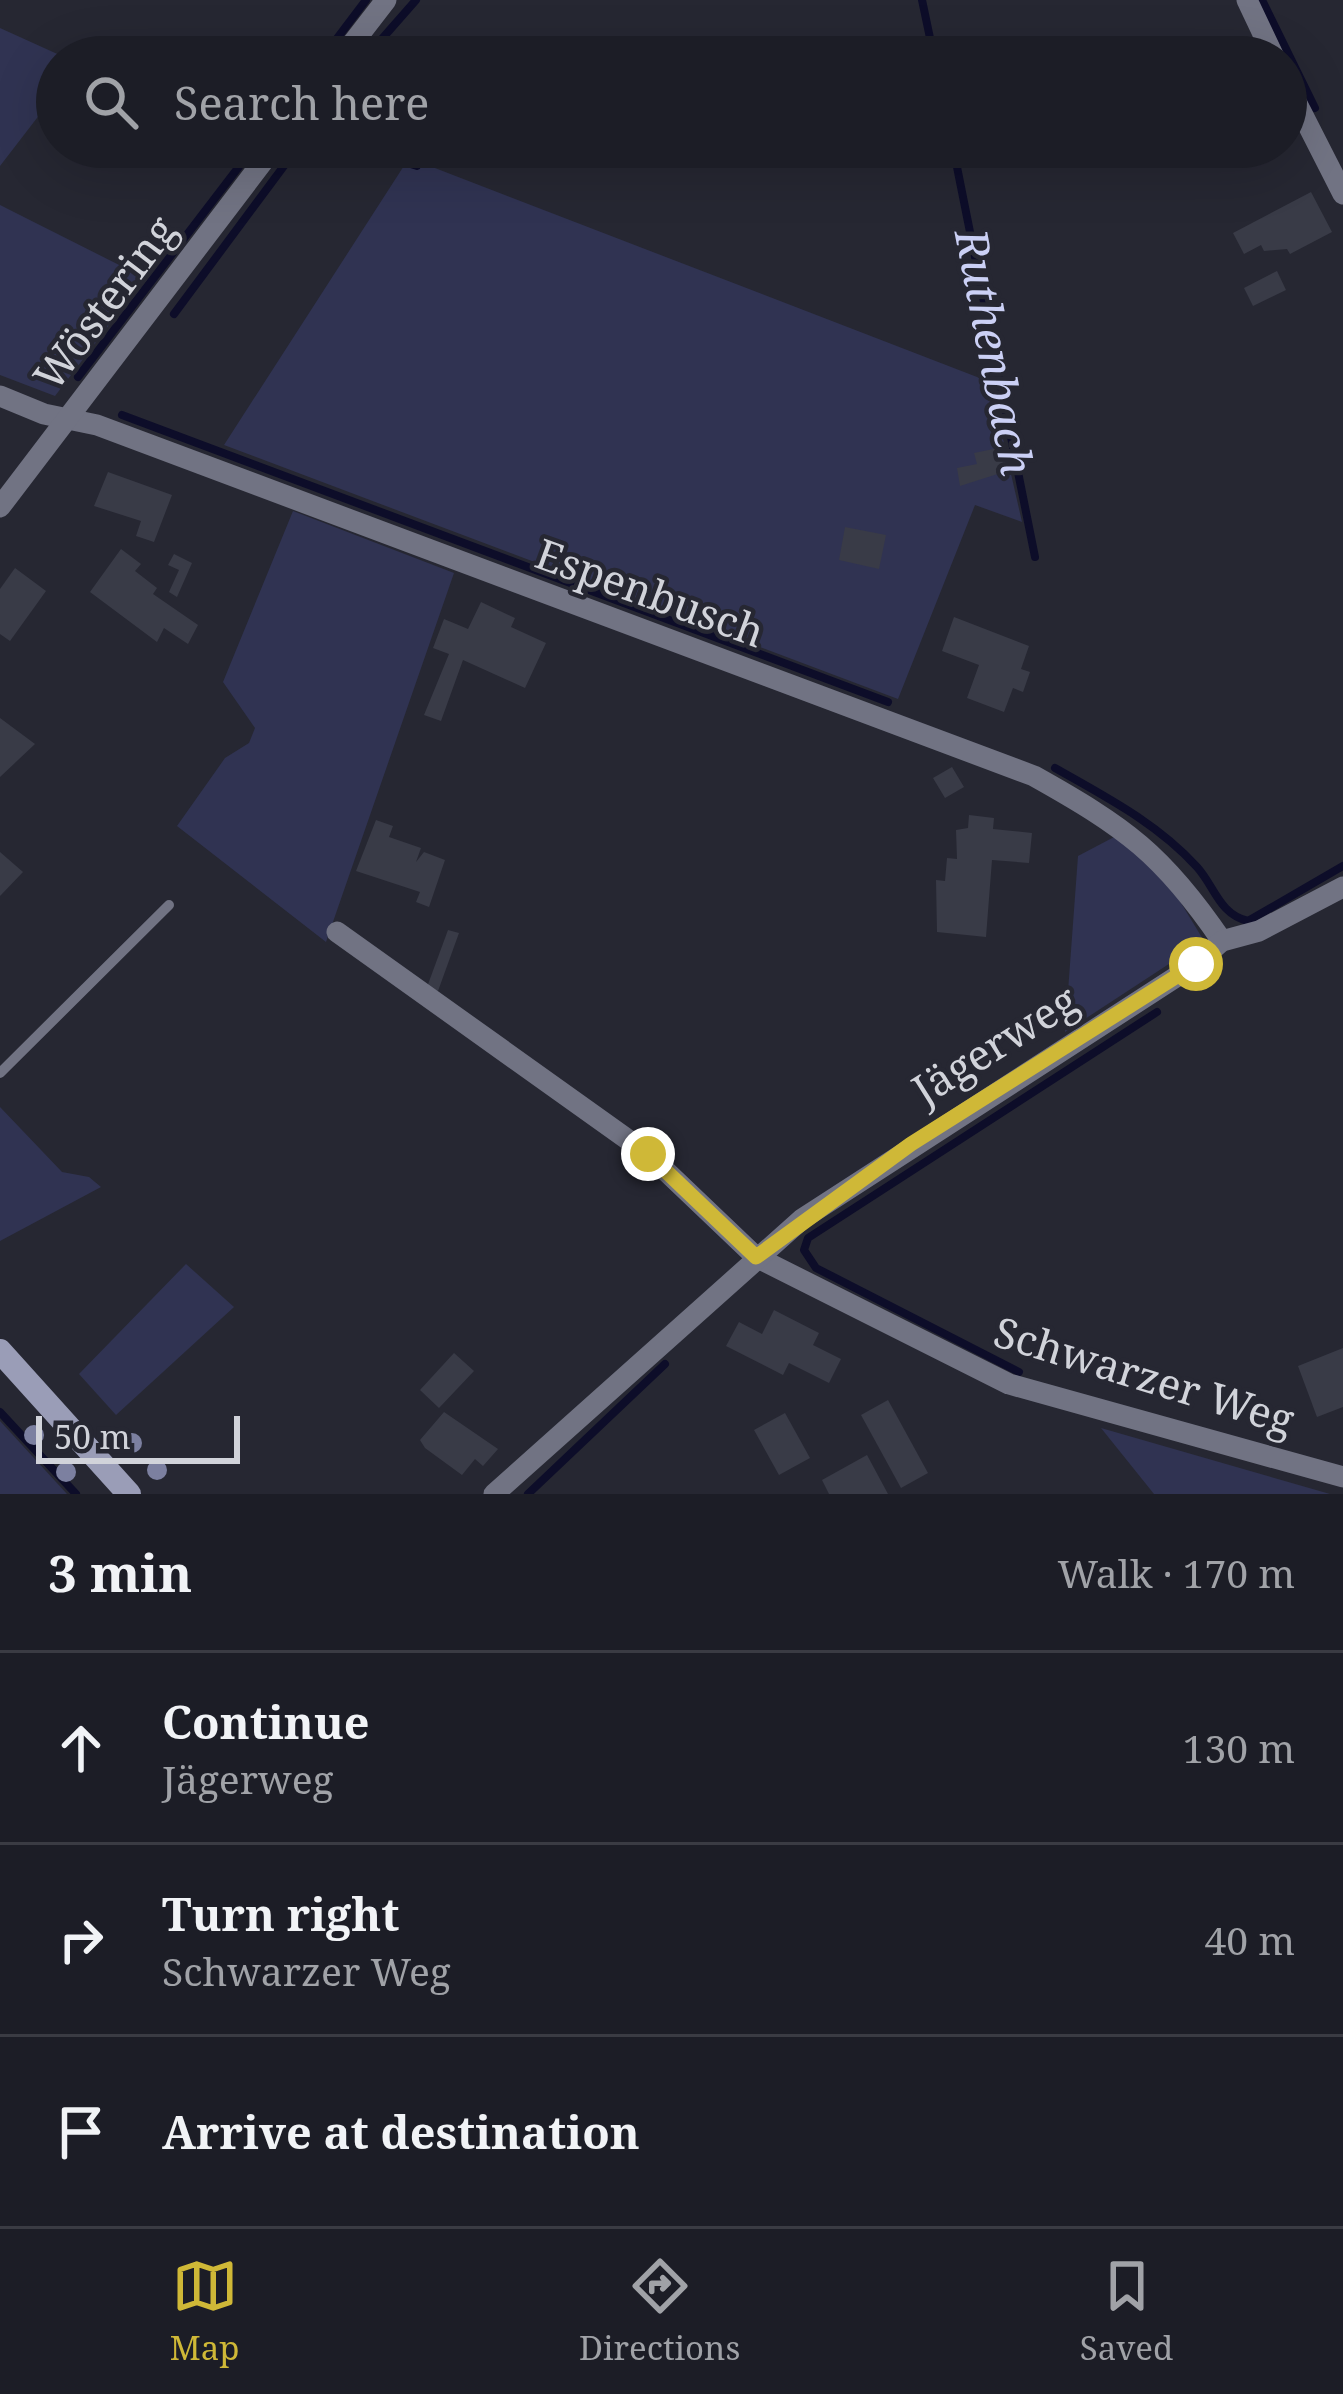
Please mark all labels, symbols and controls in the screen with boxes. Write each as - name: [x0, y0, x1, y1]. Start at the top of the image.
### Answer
- search box: [36, 36, 1307, 168]
- icon: search: [78, 69, 144, 135]
- text: Search here: [174, 72, 429, 133]
- street label: Wöstering: [19, 203, 188, 401]
- water label: Ruthenbach: [942, 222, 1049, 480]
- street label: Espenbusch: [528, 524, 773, 659]
- route start: [1169, 937, 1223, 991]
- street label: Jägerweg: [900, 970, 1088, 1117]
- route end: [621, 1127, 675, 1181]
- street label: Schwarzer Weg: [987, 1302, 1302, 1447]
- scale bar: [36, 1410, 240, 1463]
- text: 50 m: [54, 1414, 131, 1459]
- text: 3 min: [48, 1537, 192, 1607]
- text: Walk · 170 m: [1058, 1546, 1295, 1599]
- text: Continue: [162, 1691, 370, 1752]
- icon: ahead: [48, 1715, 114, 1781]
- text: 130 m: [1183, 1721, 1295, 1774]
- text: Jägerweg: [162, 1752, 334, 1805]
- text: Turn right: [162, 1883, 399, 1944]
- icon: right: [48, 1907, 114, 1973]
- text: 40 m: [1204, 1913, 1295, 1966]
- text: Schwarzer Weg: [162, 1944, 451, 1997]
- icon: arrive: [48, 2099, 114, 2165]
- text: Arrive at destination: [162, 2101, 640, 2162]
- tab: Map: [170, 2253, 240, 2370]
- tab: Directions: [579, 2253, 740, 2370]
- tab: Saved: [1080, 2253, 1173, 2370]

